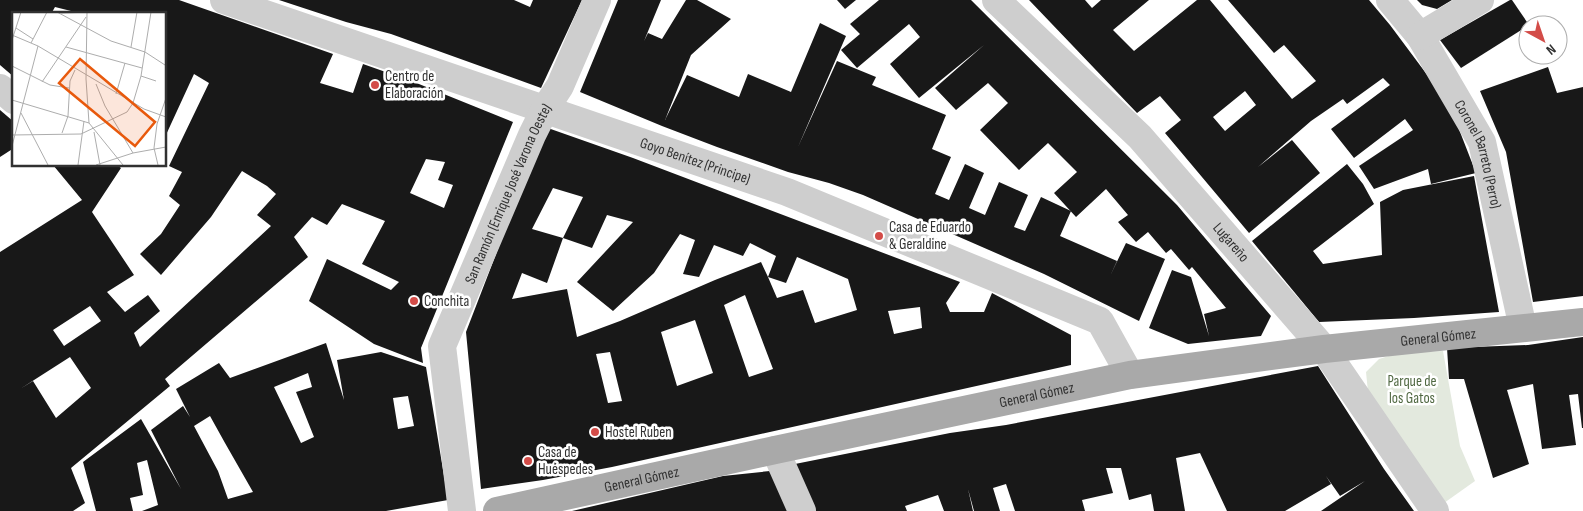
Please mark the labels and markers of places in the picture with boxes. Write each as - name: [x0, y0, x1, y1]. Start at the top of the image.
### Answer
- place label: Centro de Elaboración: [385, 67, 443, 103]
- marker: Centro de Elaboración: [369, 79, 381, 91]
- place label: Casa de Eduardo & Geraldine: [889, 218, 971, 254]
- marker: Casa de Eduardo & Geraldine: [873, 230, 885, 242]
- place label: Conchita: [424, 292, 469, 311]
- marker: Conchita: [408, 295, 420, 307]
- place label: Hostel Ruben: [605, 423, 672, 442]
- marker: Hostel Ruben: [589, 426, 601, 438]
- place label: Casa de Huéspedes: [538, 443, 593, 479]
- marker: Casa de Huéspedes: [522, 455, 534, 467]

